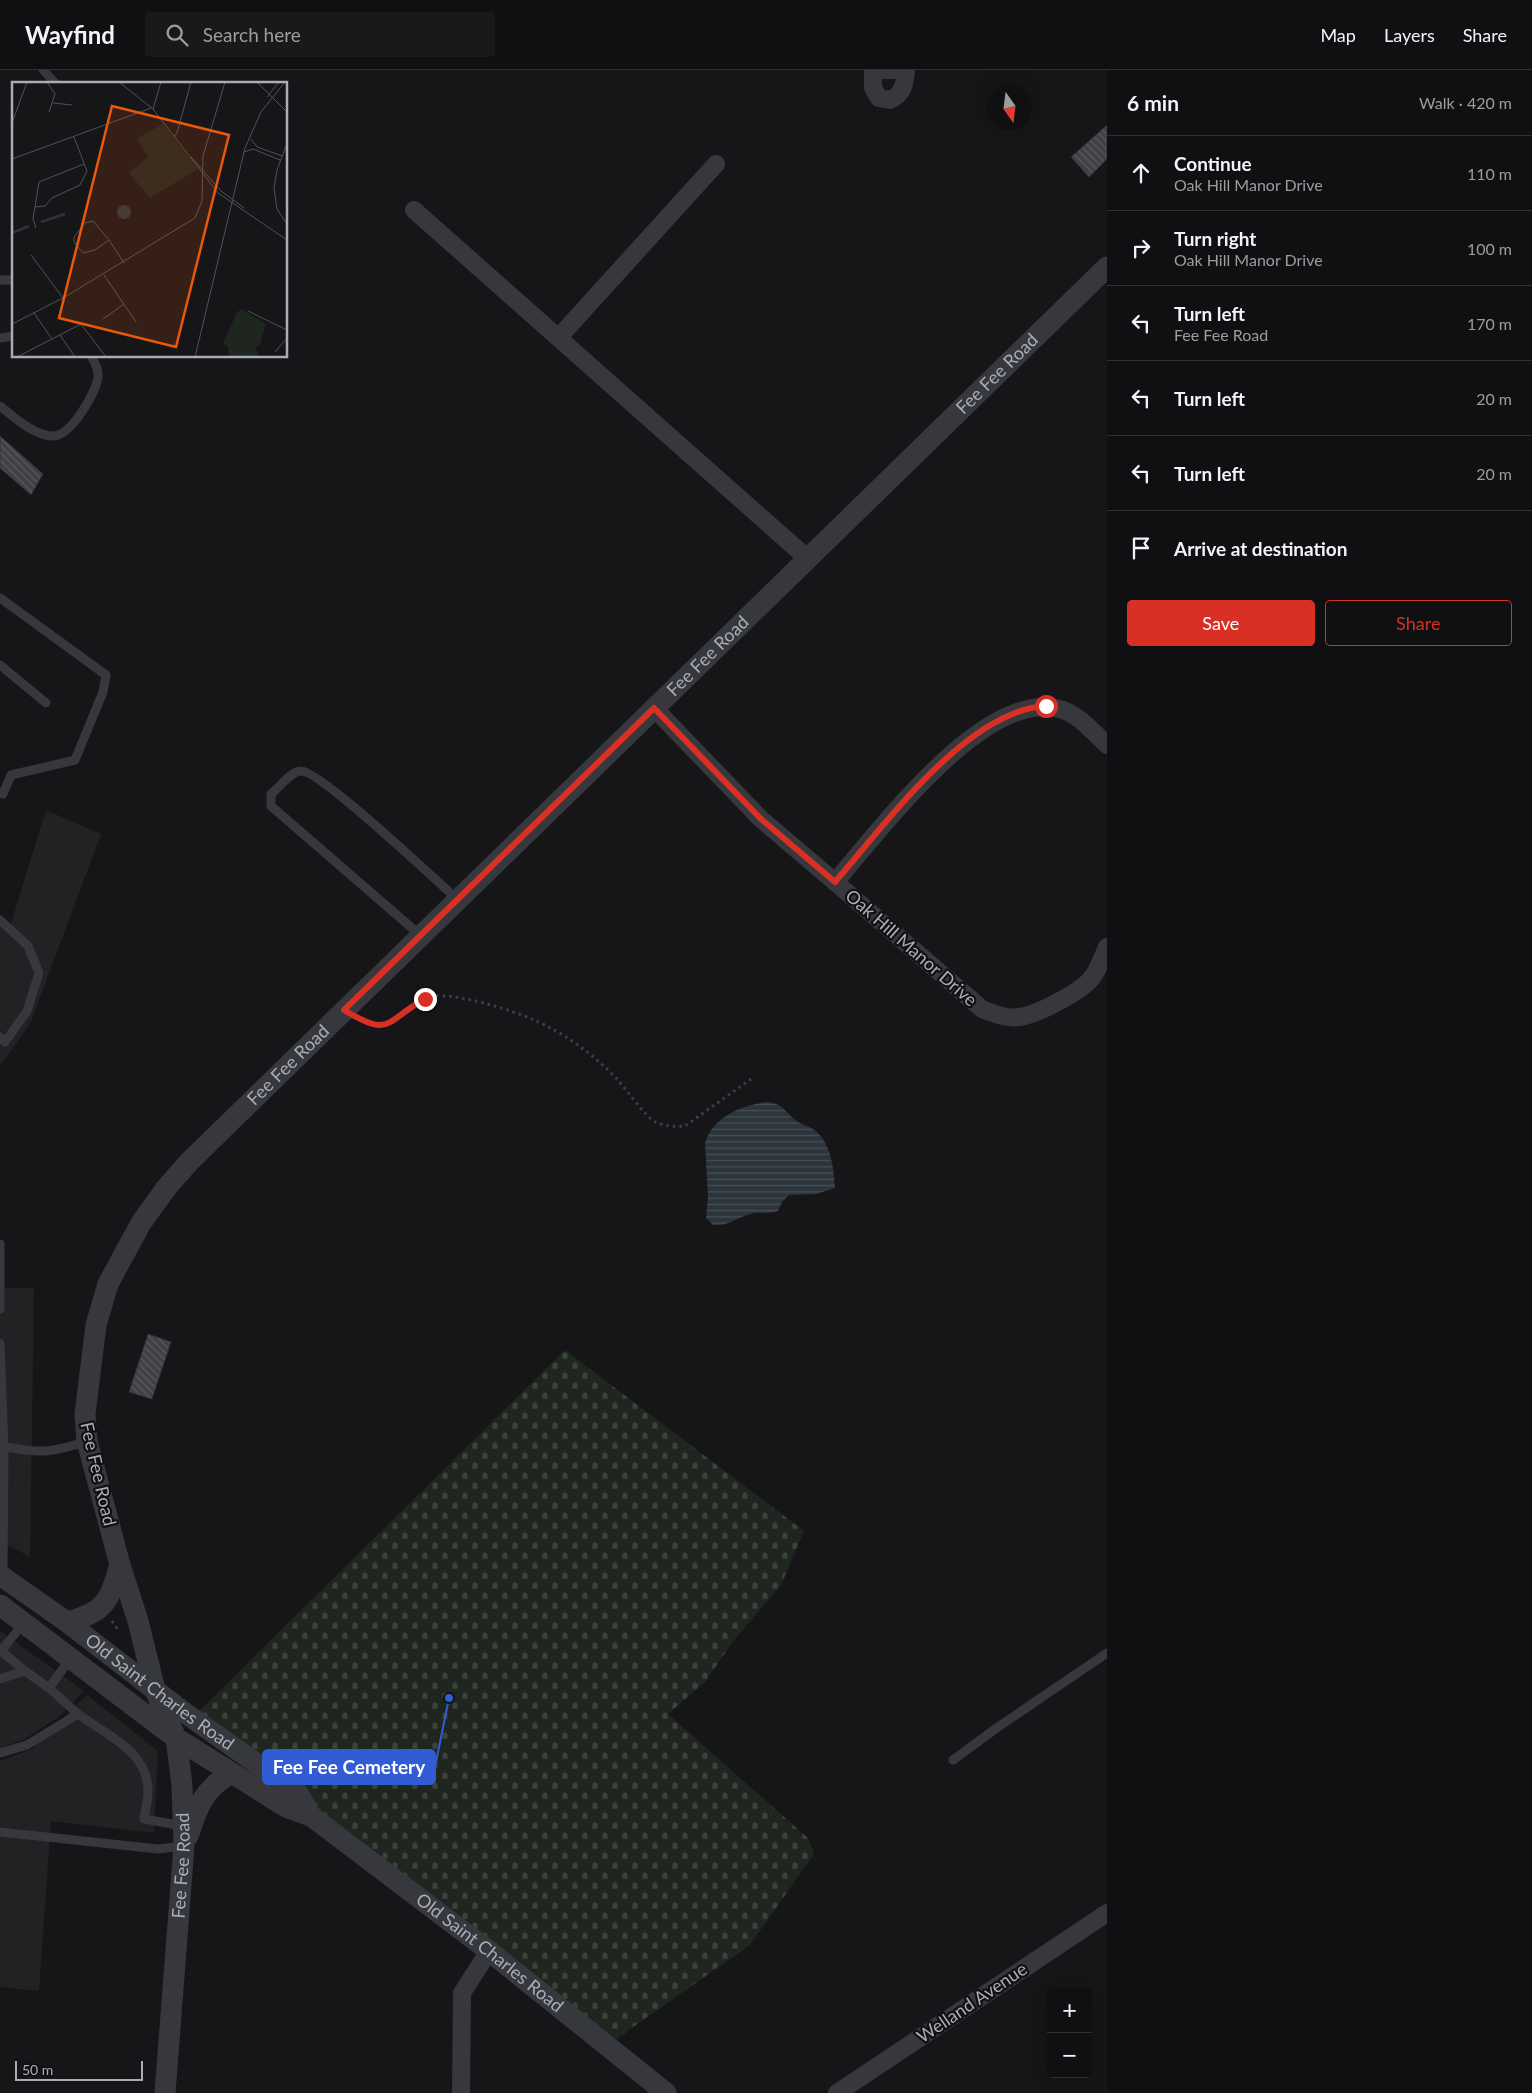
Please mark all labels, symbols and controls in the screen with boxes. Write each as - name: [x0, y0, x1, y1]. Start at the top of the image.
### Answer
- search box: [145, 12, 495, 57]
- text: Wayfind: [25, 20, 115, 49]
- icon: search: [163, 21, 191, 49]
- text: Search here: [203, 23, 301, 46]
- text: Map: [1320, 24, 1356, 46]
- text: Layers: [1384, 24, 1435, 46]
- text: Share: [1463, 24, 1507, 46]
- inset map: [12, 82, 288, 358]
- north arrow: [987, 85, 1032, 130]
- text: 6 min: [1127, 90, 1179, 115]
- text: Walk · 420 m: [1419, 93, 1512, 112]
- text: Continue: [1174, 152, 1252, 175]
- icon: ahead: [1127, 159, 1155, 187]
- text: 110 m: [1467, 164, 1512, 183]
- text: Oak Hill Manor Drive: [1174, 175, 1323, 194]
- text: Turn right: [1174, 227, 1256, 250]
- icon: right: [1127, 234, 1155, 262]
- text: 100 m: [1467, 239, 1512, 258]
- text: Oak Hill Manor Drive: [1174, 250, 1323, 269]
- text: Turn left: [1174, 302, 1245, 325]
- icon: left: [1127, 309, 1155, 337]
- text: 170 m: [1467, 314, 1512, 333]
- text: Fee Fee Road: [1174, 325, 1268, 344]
- street label: Fee Fee Road: [951, 328, 1042, 418]
- icon: left: [1127, 384, 1155, 412]
- text: Turn left: [1174, 387, 1245, 410]
- text: 20 m: [1476, 389, 1512, 408]
- icon: left: [1127, 459, 1155, 487]
- text: Turn left: [1174, 462, 1245, 485]
- text: 20 m: [1476, 464, 1512, 483]
- icon: arrive: [1127, 534, 1155, 562]
- text: Arrive at destination: [1174, 537, 1347, 560]
- button: Save: [1127, 600, 1315, 646]
- button: Share: [1325, 600, 1512, 646]
- street label: Fee Fee Road: [662, 610, 753, 700]
- route start: [1035, 695, 1058, 718]
- street label: Oak Hill Manor Drive: [841, 884, 982, 1010]
- route end: [414, 988, 437, 1011]
- street label: Fee Fee Road: [242, 1020, 333, 1109]
- street label: Fee Fee Road: [76, 1420, 122, 1528]
- street label: Old Saint Charles Road: [81, 1628, 239, 1754]
- callout: Fee Fee Cemetery: [263, 1750, 435, 1784]
- text: Fee Fee Cemetery: [273, 1755, 426, 1778]
- street label: Fee Fee Road: [166, 1812, 194, 1919]
- street label: Old Saint Charles Road: [412, 1888, 568, 2016]
- street label: Welland Avenue: [912, 1957, 1031, 2047]
- map controls: [1047, 1988, 1092, 2078]
- button: +: [1047, 1988, 1092, 2033]
- button: −: [1047, 2033, 1092, 2078]
- scale bar: [15, 2058, 142, 2081]
- text: 50 m: [22, 2061, 53, 2078]

